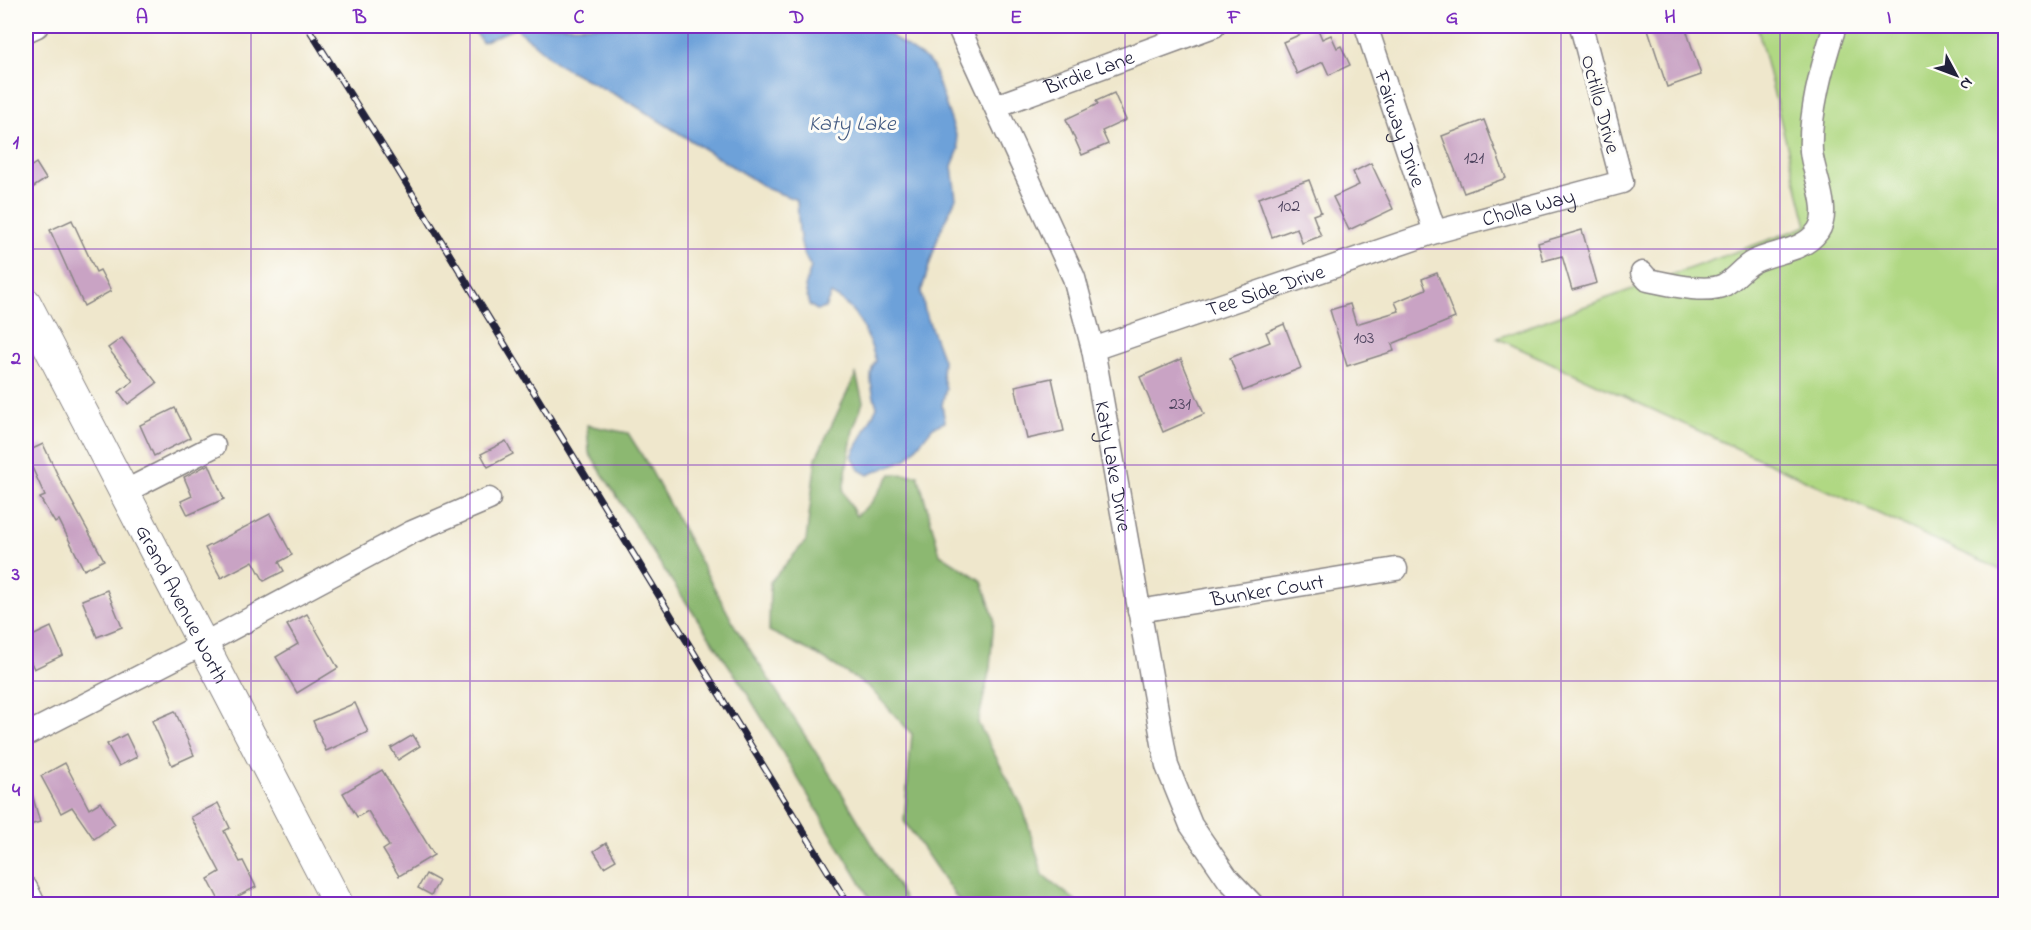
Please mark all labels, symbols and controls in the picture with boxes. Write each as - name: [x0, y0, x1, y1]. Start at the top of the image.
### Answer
- text: A: [136, 4, 148, 33]
- text: B: [352, 4, 367, 33]
- text: C: [574, 4, 585, 33]
- text: D: [789, 4, 804, 33]
- text: E: [1010, 4, 1022, 33]
- text: F: [1227, 4, 1241, 33]
- text: G: [1446, 4, 1459, 33]
- text: H: [1664, 4, 1676, 33]
- text: I: [1887, 4, 1892, 33]
- street label: Birdie Lane: [1040, 43, 1139, 104]
- north arrow: [1926, 45, 1986, 105]
- street label: Octillo Drive: [1572, 52, 1627, 158]
- street label: Fairway Drive: [1365, 66, 1432, 192]
- text: N: [1953, 72, 1978, 96]
- water label: Katy Lake: [808, 109, 897, 141]
- text: 1: [13, 129, 20, 158]
- house number: 121: [1464, 146, 1484, 172]
- street label: Cholla Way: [1479, 182, 1579, 236]
- house number: 102: [1278, 194, 1300, 220]
- street label: Tee Side Drive: [1202, 258, 1330, 326]
- house number: 103: [1354, 326, 1374, 352]
- text: 2: [10, 345, 21, 374]
- house number: 231: [1169, 392, 1191, 418]
- street label: Katy Lake Drive: [1086, 399, 1138, 535]
- street label: Grand Avenue North: [127, 520, 234, 689]
- text: 3: [11, 561, 20, 590]
- street label: Bunker Court: [1208, 568, 1327, 616]
- text: 4: [12, 777, 21, 806]

